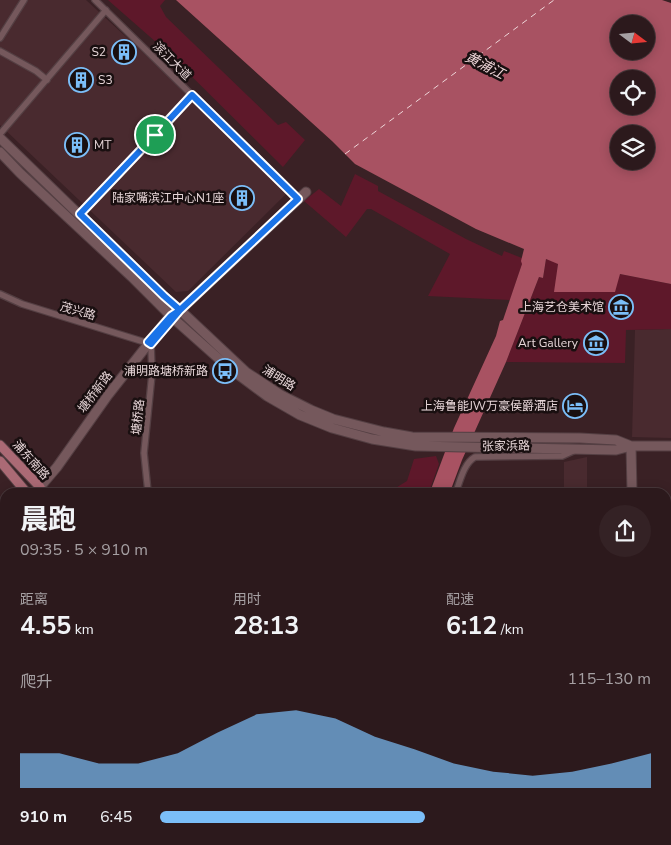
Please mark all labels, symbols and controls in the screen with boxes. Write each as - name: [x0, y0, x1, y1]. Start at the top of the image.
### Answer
- north arrow: [610, 15, 655, 60]
- map controls: [610, 15, 655, 170]
- street label: 滨江大道: [149, 38, 195, 84]
- building icon: S2: [111, 39, 137, 65]
- place label: S2: [91, 44, 106, 60]
- water label: 黄浦江: [462, 47, 510, 84]
- building icon: S3: [68, 67, 94, 93]
- button: locate: [610, 70, 655, 115]
- place label: S3: [98, 72, 113, 88]
- pin: [134, 114, 176, 156]
- icon: arrive: [141, 121, 169, 149]
- button: layers: [610, 125, 655, 170]
- building icon: MT: [64, 132, 90, 158]
- place label: MT: [94, 137, 112, 153]
- building icon: 陆家嘴滨江中心N1座: [229, 185, 255, 211]
- place label: 陆家嘴滨江中心N1座: [112, 190, 224, 206]
- museum icon: 上海艺仓美术馆: [608, 294, 634, 320]
- street label: 茂兴路: [58, 298, 98, 324]
- place label: 上海艺仓美术馆: [520, 299, 604, 315]
- museum icon: Art Gallery: [583, 330, 609, 356]
- place label: Art Gallery: [518, 335, 579, 351]
- bus stop icon: 浦明路塘桥新路: [212, 358, 238, 384]
- street label: 浦明路: [259, 362, 299, 394]
- place label: 浦明路塘桥新路: [124, 363, 208, 379]
- street label: 塘桥新路: [74, 368, 116, 416]
- hotel icon: 上海鲁能JW万豪侯爵酒店: [562, 393, 588, 419]
- street label: 塘桥路: [128, 398, 148, 436]
- place label: 上海鲁能JW万豪侯爵酒店: [421, 398, 558, 414]
- street label: 浦东南路: [9, 437, 53, 483]
- street label: 张家浜路: [482, 438, 530, 454]
- text: 晨跑: [20, 501, 76, 539]
- button: share: [599, 505, 651, 557]
- text: 09:35 · 5 × 910 m: [20, 539, 148, 561]
- text: 距离: [20, 590, 48, 609]
- text: 用时: [233, 590, 261, 609]
- text: 配速: [446, 590, 474, 609]
- text: 4.55: [20, 609, 71, 643]
- text: 28:13: [233, 609, 299, 643]
- text: 6:12: [446, 609, 497, 643]
- text: km: [71, 620, 94, 639]
- text: /km: [497, 620, 524, 639]
- text: 115–130 m: [568, 668, 651, 690]
- text: 爬升: [20, 671, 52, 693]
- text: 910 m: [20, 806, 67, 828]
- text: 6:45: [100, 806, 132, 828]

